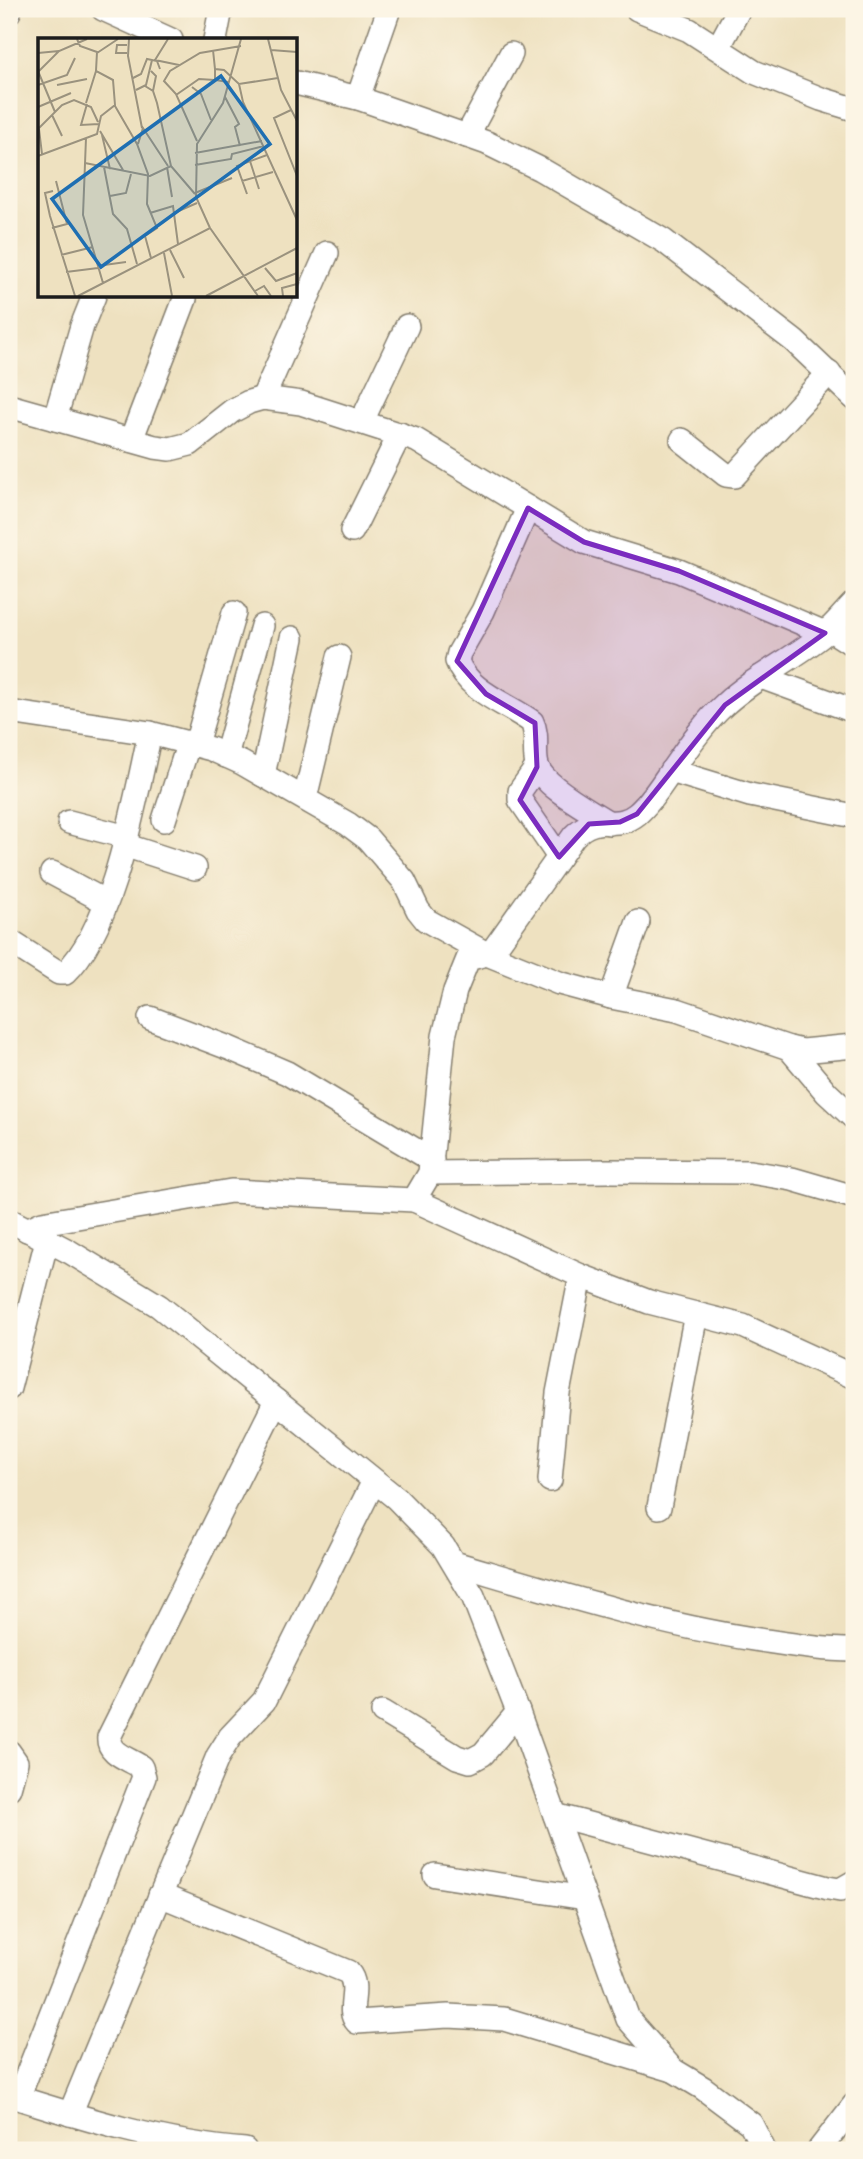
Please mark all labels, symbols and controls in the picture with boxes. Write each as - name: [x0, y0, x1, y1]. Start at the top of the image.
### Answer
- inset map: [38, 38, 298, 298]

